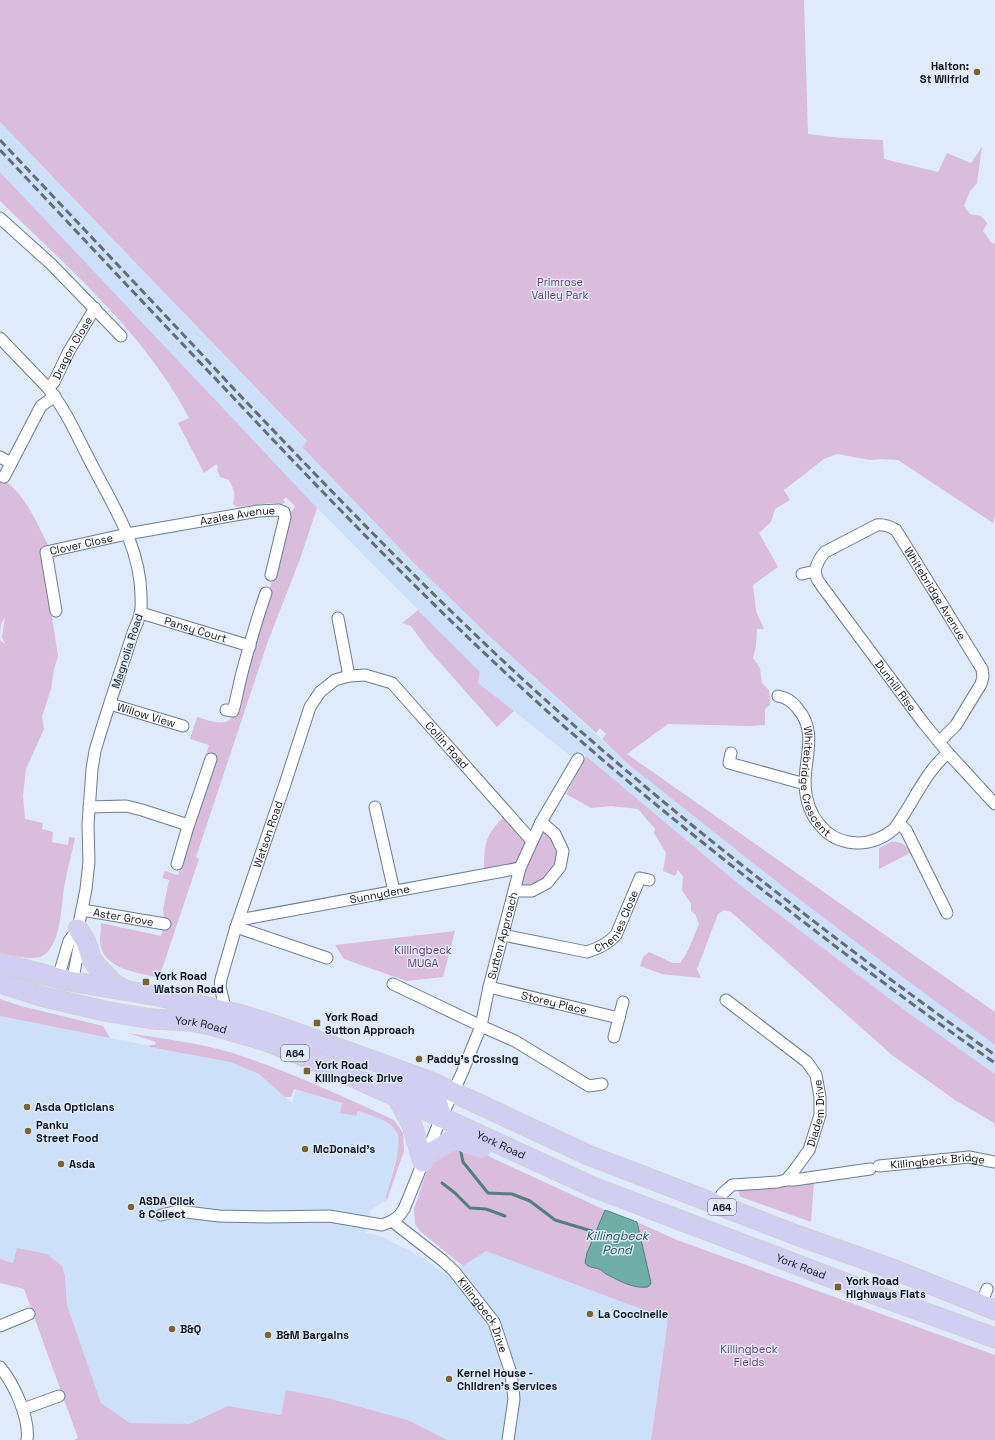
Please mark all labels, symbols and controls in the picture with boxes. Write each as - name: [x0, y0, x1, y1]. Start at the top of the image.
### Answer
- place label: Halton: St Wilfrid: [920, 59, 969, 86]
- marker: Halton: St Wilfrid: [972, 67, 982, 77]
- park label: Primrose Valley Park: [531, 275, 589, 302]
- street label: Dragon Close: [49, 314, 95, 382]
- street label: Azalea Avenue: [199, 503, 276, 528]
- street label: Clover Close: [48, 530, 114, 558]
- street label: Whitebridge Avenue: [901, 544, 969, 642]
- street label: Magnolia Road: [108, 612, 146, 690]
- street label: Pansy Court: [163, 613, 229, 646]
- street label: Dunhill Rise: [872, 657, 919, 714]
- street label: Willow View: [115, 700, 178, 730]
- street label: Collin Road: [422, 719, 472, 772]
- street label: Whitebridge Crescent: [798, 725, 834, 840]
- street label: Watson Road: [250, 799, 286, 870]
- street label: Sunnydene: [349, 882, 411, 906]
- street label: Chenies Close: [592, 888, 641, 956]
- street label: Sutton Approach: [484, 890, 520, 981]
- street label: Aster Grove: [92, 905, 155, 929]
- park label: Killingbeck MUGA: [394, 943, 452, 970]
- place label: York Road Watson Road: [154, 969, 224, 996]
- marker: York Road Watson Road: [141, 977, 151, 987]
- street label: Storey Place: [520, 988, 588, 1017]
- place label: York Road Sutton Approach: [325, 1010, 415, 1037]
- street label: York Road: [175, 1013, 229, 1037]
- marker: York Road Sutton Approach: [312, 1018, 322, 1028]
- road number: A64: [281, 1045, 309, 1061]
- place label: Paddy's Crossing: [427, 1052, 519, 1066]
- marker: Paddy's Crossing: [414, 1054, 424, 1064]
- place label: York Road Killingbeck Drive: [315, 1058, 403, 1085]
- marker: York Road Killingbeck Drive: [302, 1066, 312, 1076]
- street label: Diadem Drive: [803, 1079, 827, 1149]
- place label: Asda Opticians: [35, 1100, 115, 1114]
- marker: Asda Opticians: [22, 1102, 32, 1112]
- place label: Panku Street Food: [36, 1118, 98, 1145]
- marker: Panku Street Food: [23, 1126, 33, 1136]
- street label: York Road: [474, 1127, 528, 1162]
- place label: McDonald's: [313, 1142, 375, 1156]
- marker: McDonald's: [300, 1144, 310, 1154]
- street label: Killingbeck Bridge: [890, 1150, 986, 1172]
- place label: Asda: [69, 1157, 96, 1171]
- marker: Asda: [56, 1159, 66, 1169]
- place label: ASDA Click & Collect: [139, 1194, 196, 1221]
- road number: A64: [708, 1199, 736, 1215]
- marker: ASDA Click & Collect: [126, 1202, 136, 1212]
- water label: Killingbeck Pond: [586, 1228, 650, 1258]
- street label: York Road: [774, 1250, 828, 1282]
- place label: York Road Highways Flats: [846, 1274, 926, 1301]
- street label: Killingbeck Drive: [455, 1275, 511, 1354]
- marker: York Road Highways Flats: [833, 1282, 843, 1292]
- place label: La Coccinelle: [598, 1307, 668, 1321]
- marker: La Coccinelle: [585, 1309, 595, 1319]
- place label: B&Q: [180, 1322, 201, 1336]
- marker: B&Q: [167, 1324, 177, 1334]
- place label: B&M Bargains: [276, 1328, 349, 1342]
- marker: B&M Bargains: [263, 1330, 273, 1340]
- park label: Killingbeck Fields: [720, 1342, 778, 1369]
- place label: Kernel House - Children's Services: [457, 1366, 558, 1393]
- marker: Kernel House - Children's Services: [444, 1374, 454, 1384]

